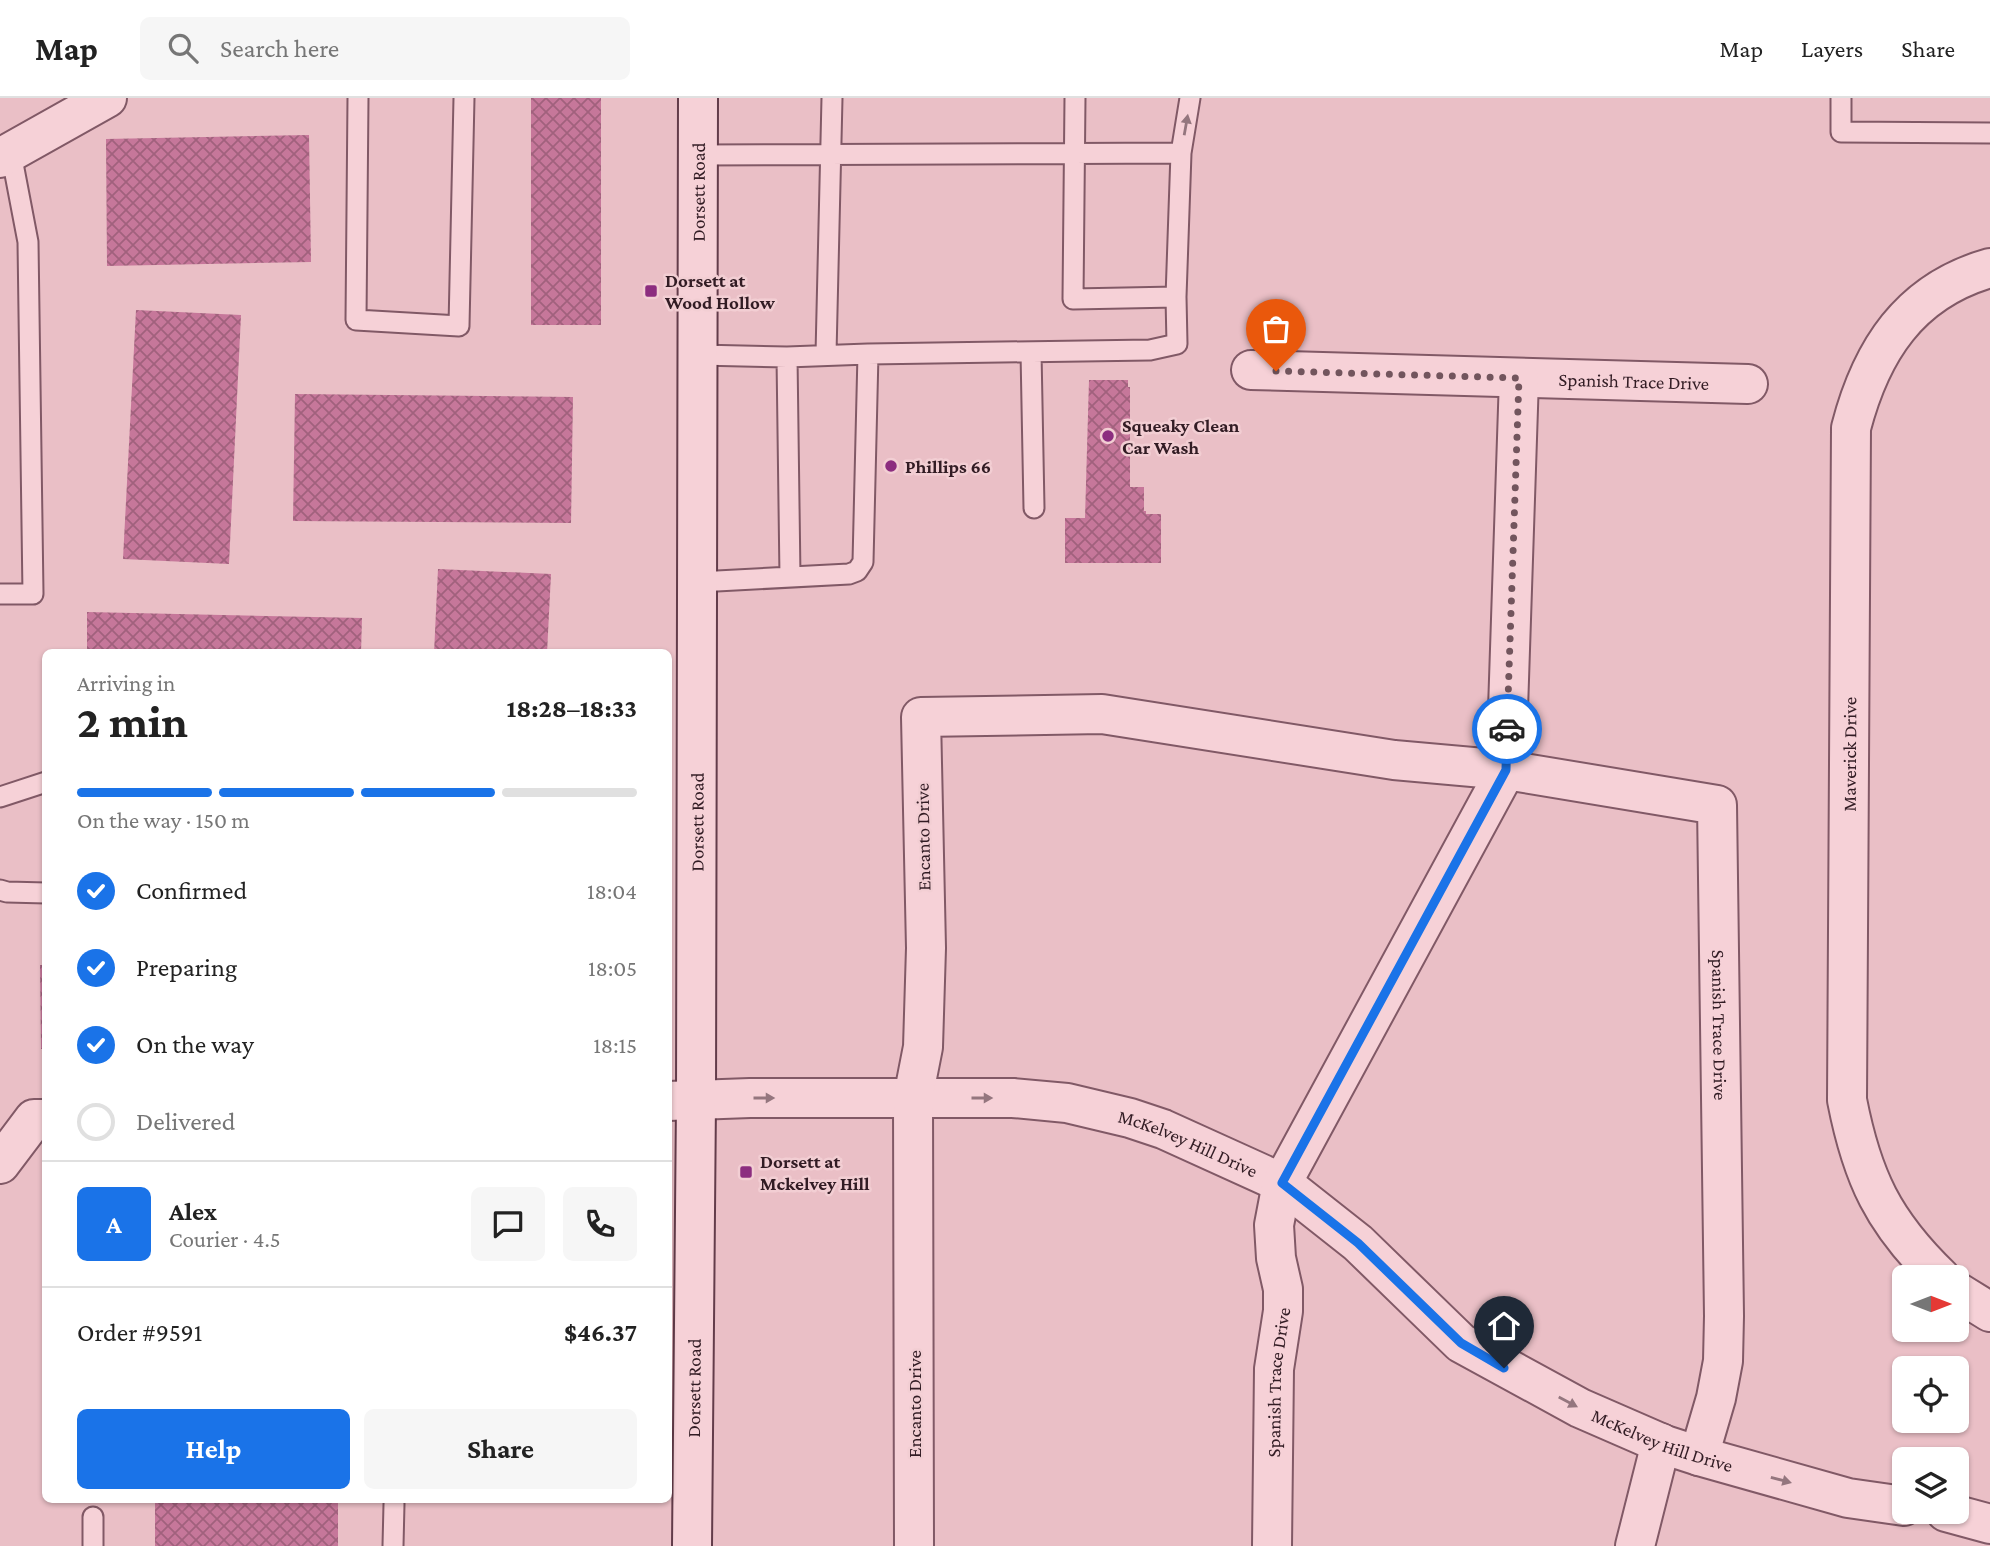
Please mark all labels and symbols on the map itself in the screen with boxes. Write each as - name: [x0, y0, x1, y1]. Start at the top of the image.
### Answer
- one-way arrow: [1180, 114, 1191, 136]
- street label: Dorsett Road: [687, 142, 708, 242]
- place label: Dorsett at Wood Hollow: [664, 270, 776, 313]
- marker: Dorsett at Wood Hollow: [643, 283, 659, 299]
- pin: [1246, 299, 1306, 371]
- street label: Spanish Trace Drive: [1558, 368, 1709, 393]
- place label: Squeaky Clean Car Wash: [1122, 415, 1239, 458]
- marker: Squeaky Clean Car Wash: [1100, 428, 1116, 444]
- place label: Phillips 66: [905, 456, 991, 477]
- marker: Phillips 66: [883, 458, 899, 474]
- courier: [1472, 694, 1542, 764]
- street label: Maverick Drive: [1838, 697, 1860, 812]
- street label: Dorsett Road: [686, 772, 707, 872]
- street label: Encanto Drive: [912, 783, 934, 891]
- street label: Spanish Trace Drive: [1708, 949, 1732, 1100]
- one-way arrow: [754, 1092, 776, 1104]
- one-way arrow: [971, 1092, 993, 1104]
- street label: McKelvey Hill Drive: [1116, 1105, 1261, 1181]
- place label: Dorsett at Mckelvey Hill: [760, 1151, 870, 1194]
- marker: Dorsett at Mckelvey Hill: [738, 1164, 754, 1180]
- north arrow: [1892, 1265, 1969, 1342]
- pin: [1474, 1296, 1534, 1368]
- street label: Spanish Trace Drive: [1263, 1306, 1294, 1457]
- street label: Dorsett Road: [682, 1338, 704, 1438]
- street label: Encanto Drive: [904, 1350, 925, 1458]
- one-way arrow: [1558, 1396, 1578, 1408]
- street label: McKelvey Hill Drive: [1589, 1404, 1735, 1476]
- one-way arrow: [1770, 1475, 1792, 1486]

